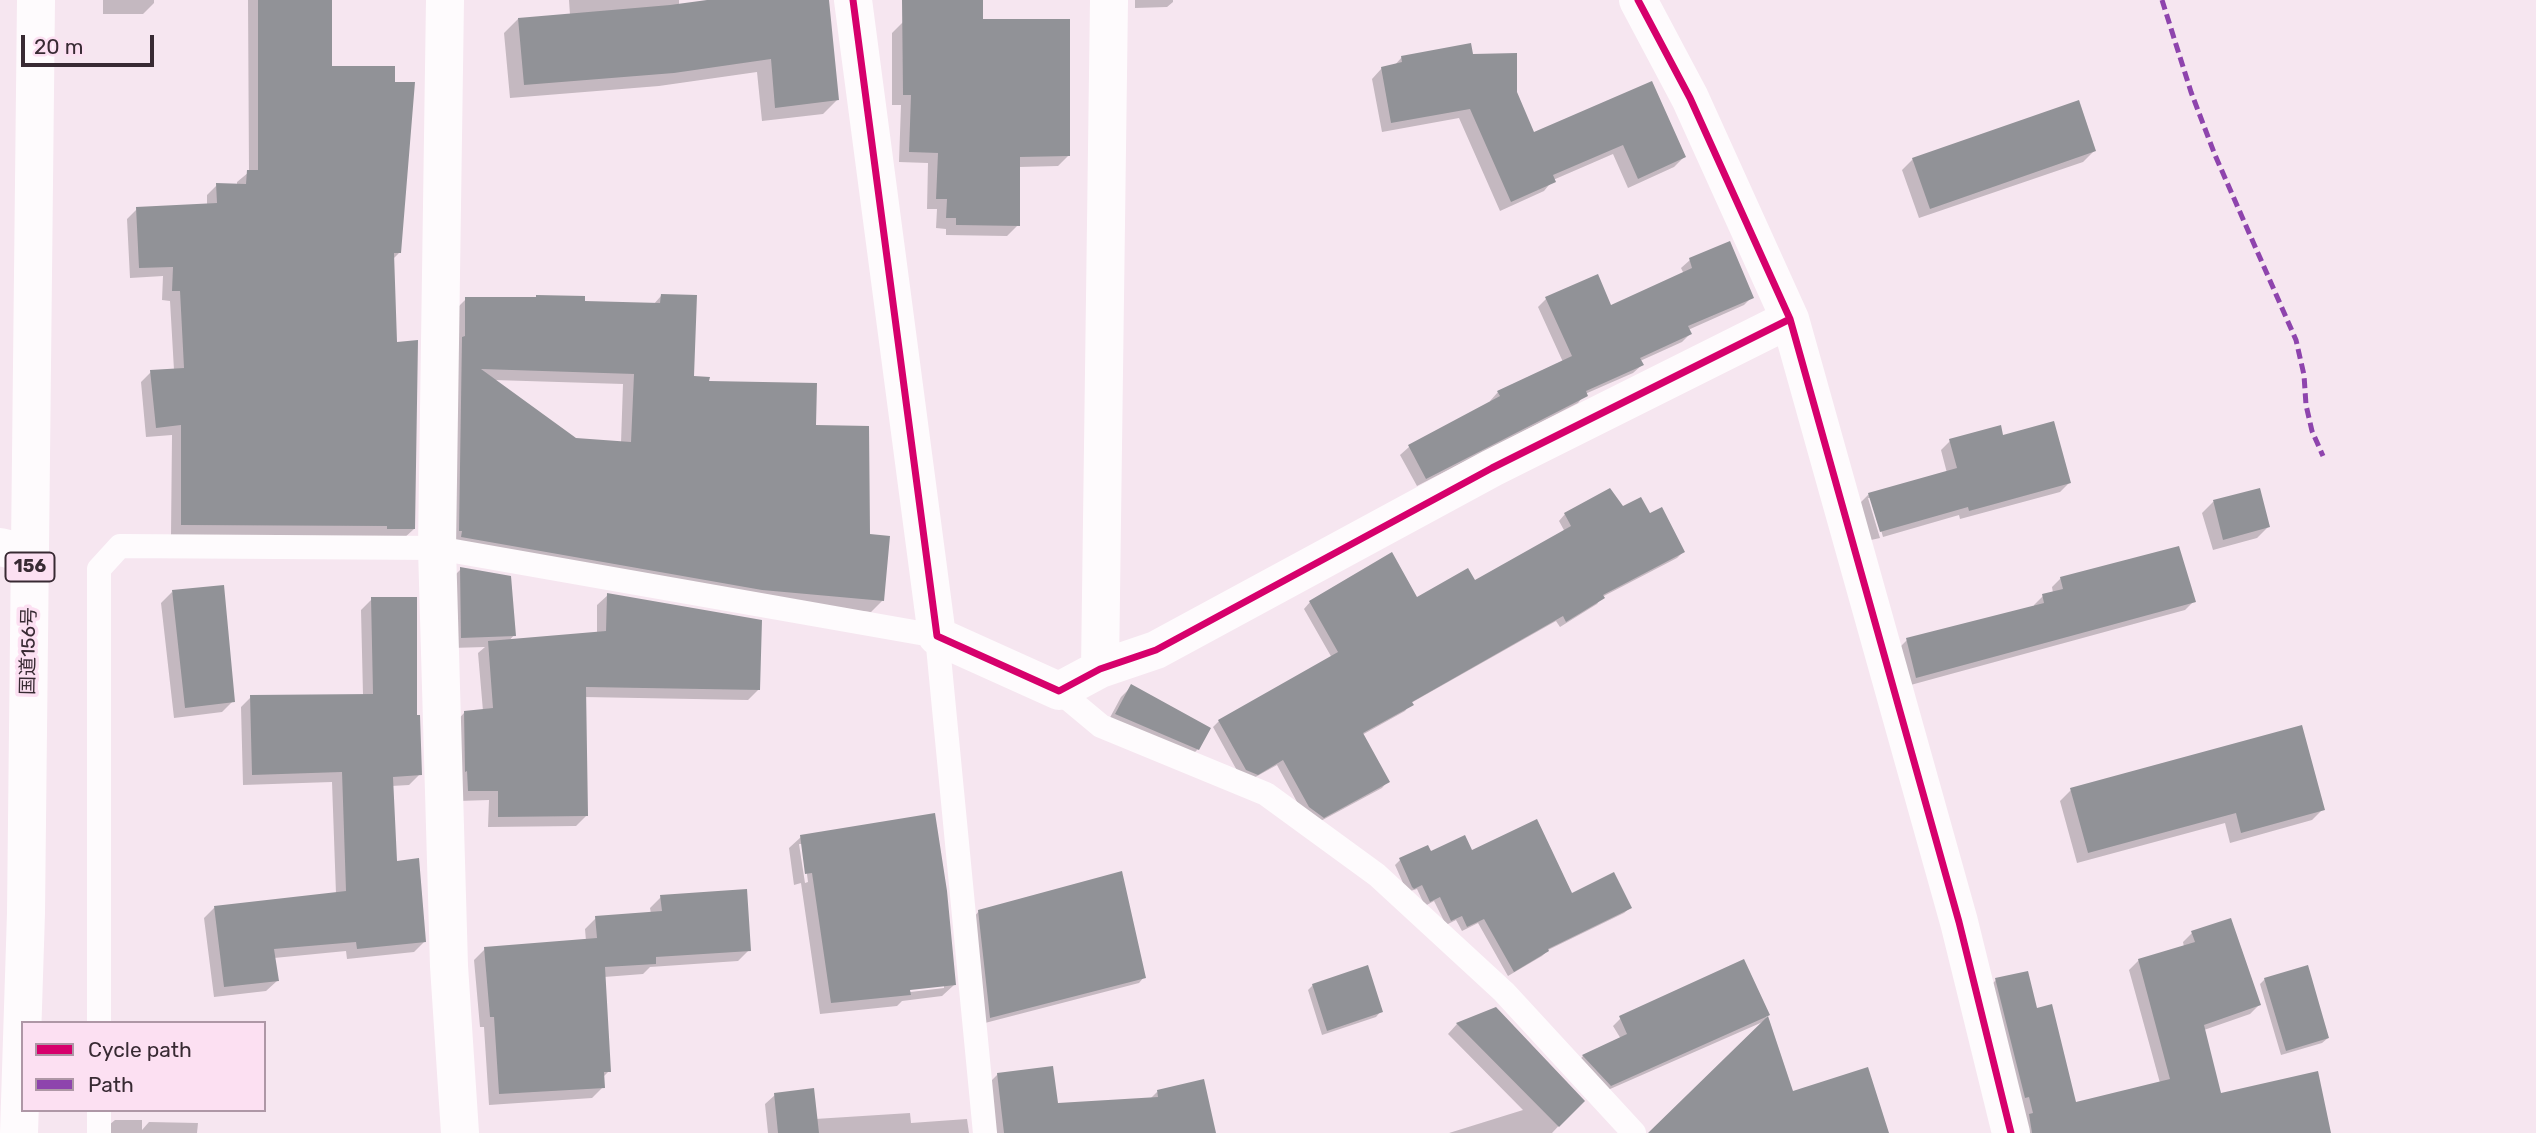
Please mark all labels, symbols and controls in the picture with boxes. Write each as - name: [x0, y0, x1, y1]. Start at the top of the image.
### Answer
- scale bar: [24, 21, 158, 65]
- text: 20 m: [34, 34, 83, 59]
- road number: 156: [5, 552, 54, 582]
- street label: 国道156号: [17, 607, 41, 695]
- legend: [21, 1021, 266, 1112]
- text: Cycle path: [88, 1037, 192, 1062]
- text: Path: [88, 1072, 134, 1097]

